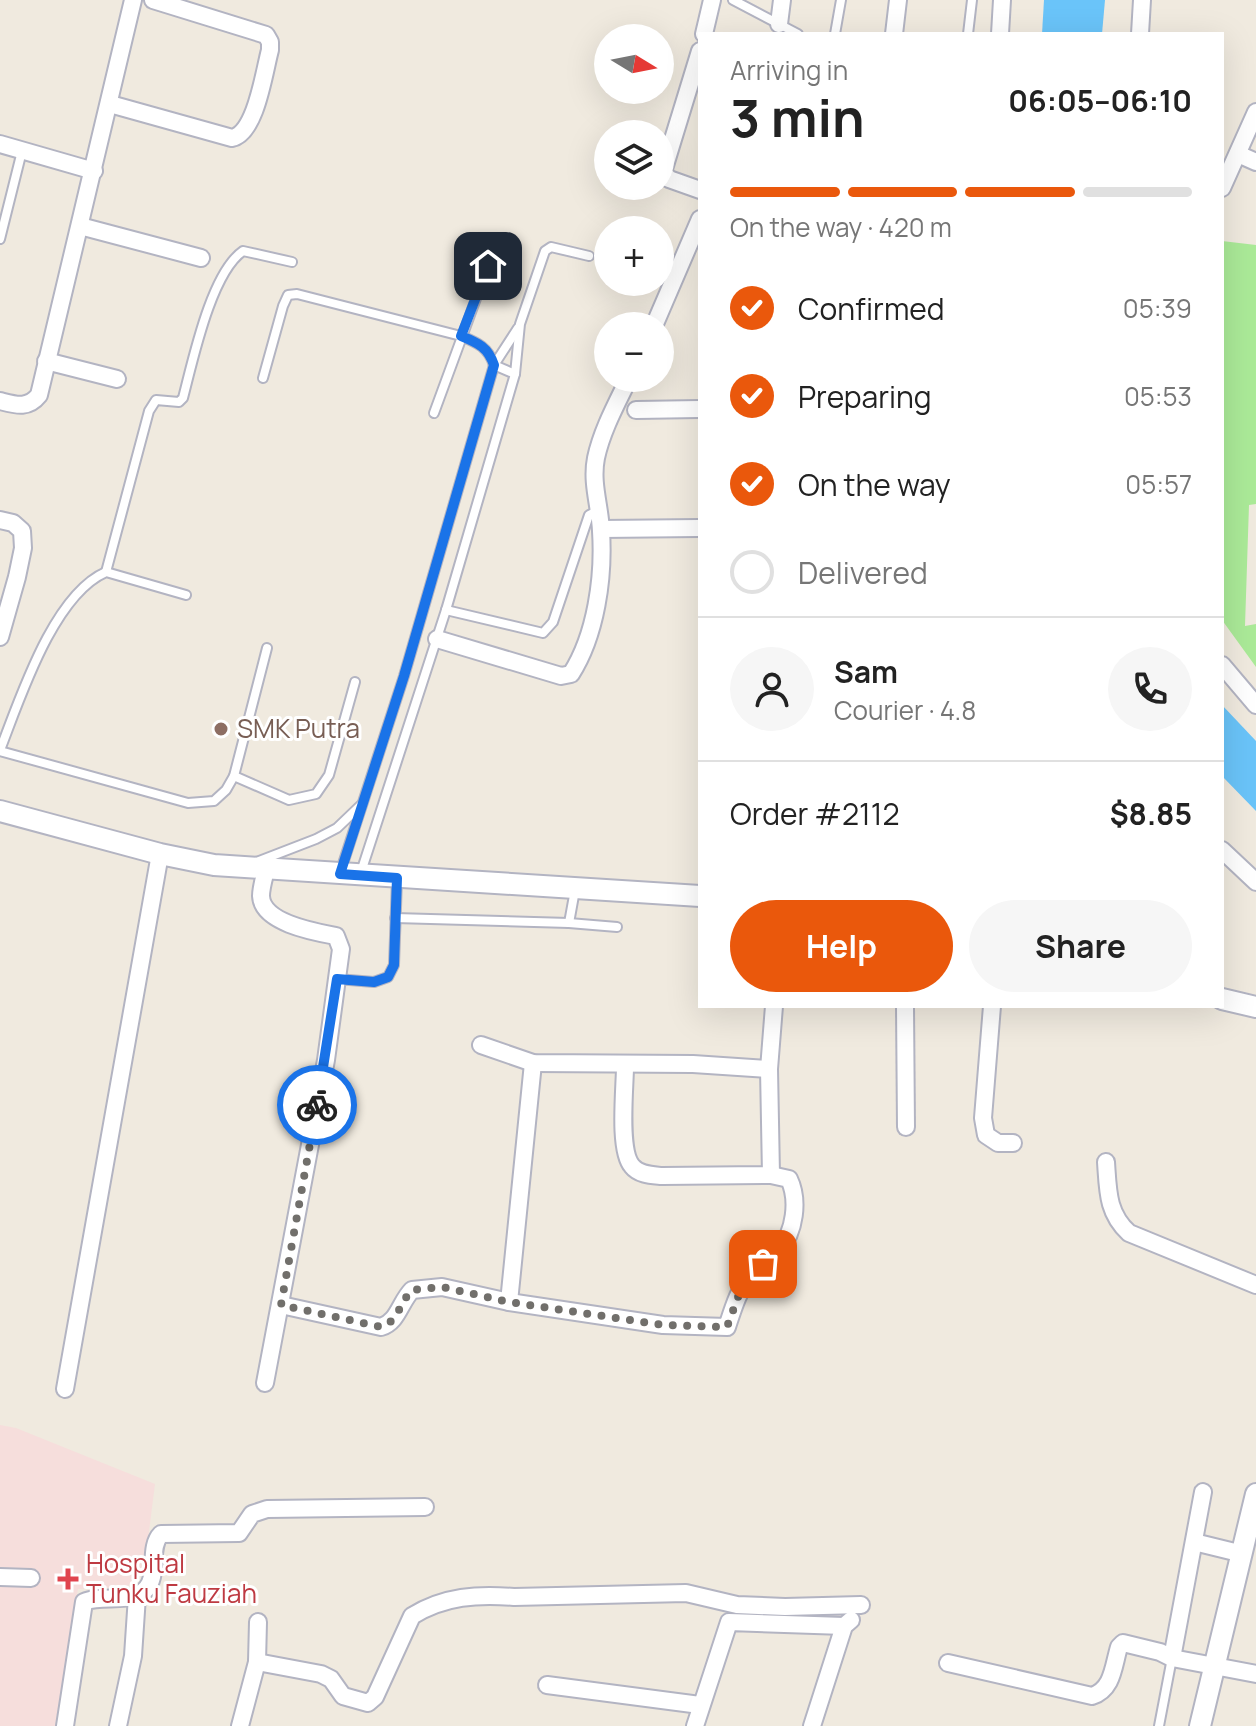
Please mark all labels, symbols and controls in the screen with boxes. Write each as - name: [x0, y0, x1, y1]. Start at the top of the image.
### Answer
- north arrow: [594, 24, 674, 104]
- map controls: [594, 24, 674, 392]
- text: Arriving in: [730, 52, 848, 88]
- text: 06:05–06:10: [1008, 80, 1192, 121]
- text: 3 min: [730, 82, 865, 153]
- button: layers: [594, 120, 674, 200]
- text: On the way · 420 m: [730, 209, 952, 245]
- button: +: [594, 216, 674, 296]
- pin: [454, 232, 522, 300]
- icon: home: [466, 244, 510, 288]
- icon: check: [730, 286, 774, 330]
- text: Confirmed: [798, 288, 945, 329]
- text: 05:39: [1123, 290, 1192, 326]
- button: −: [594, 312, 674, 392]
- icon: check: [730, 374, 774, 418]
- text: Preparing: [798, 376, 932, 417]
- text: 05:53: [1124, 378, 1192, 414]
- icon: check: [730, 462, 774, 506]
- text: On the way: [798, 464, 951, 505]
- text: 05:57: [1125, 466, 1192, 502]
- text: Delivered: [798, 552, 928, 593]
- button: person: [730, 647, 814, 731]
- button: phone: [1108, 647, 1192, 731]
- text: Sam: [834, 651, 898, 692]
- text: Courier · 4.8: [834, 692, 976, 728]
- place label: SMK Putra: [237, 710, 360, 746]
- marker: SMK Putra: [212, 720, 230, 738]
- text: Order #2112: [730, 793, 900, 834]
- text: $8.85: [1110, 793, 1192, 834]
- button: Help: [730, 900, 953, 992]
- button: Share: [969, 900, 1192, 992]
- courier: [277, 1065, 357, 1145]
- icon: bike: [295, 1083, 339, 1127]
- pin: [729, 1230, 797, 1298]
- icon: bag: [741, 1242, 785, 1286]
- place label: Hospital Tunku Fauziah: [86, 1545, 257, 1611]
- marker: Hospital Tunku Fauziah: [57, 1568, 79, 1590]

